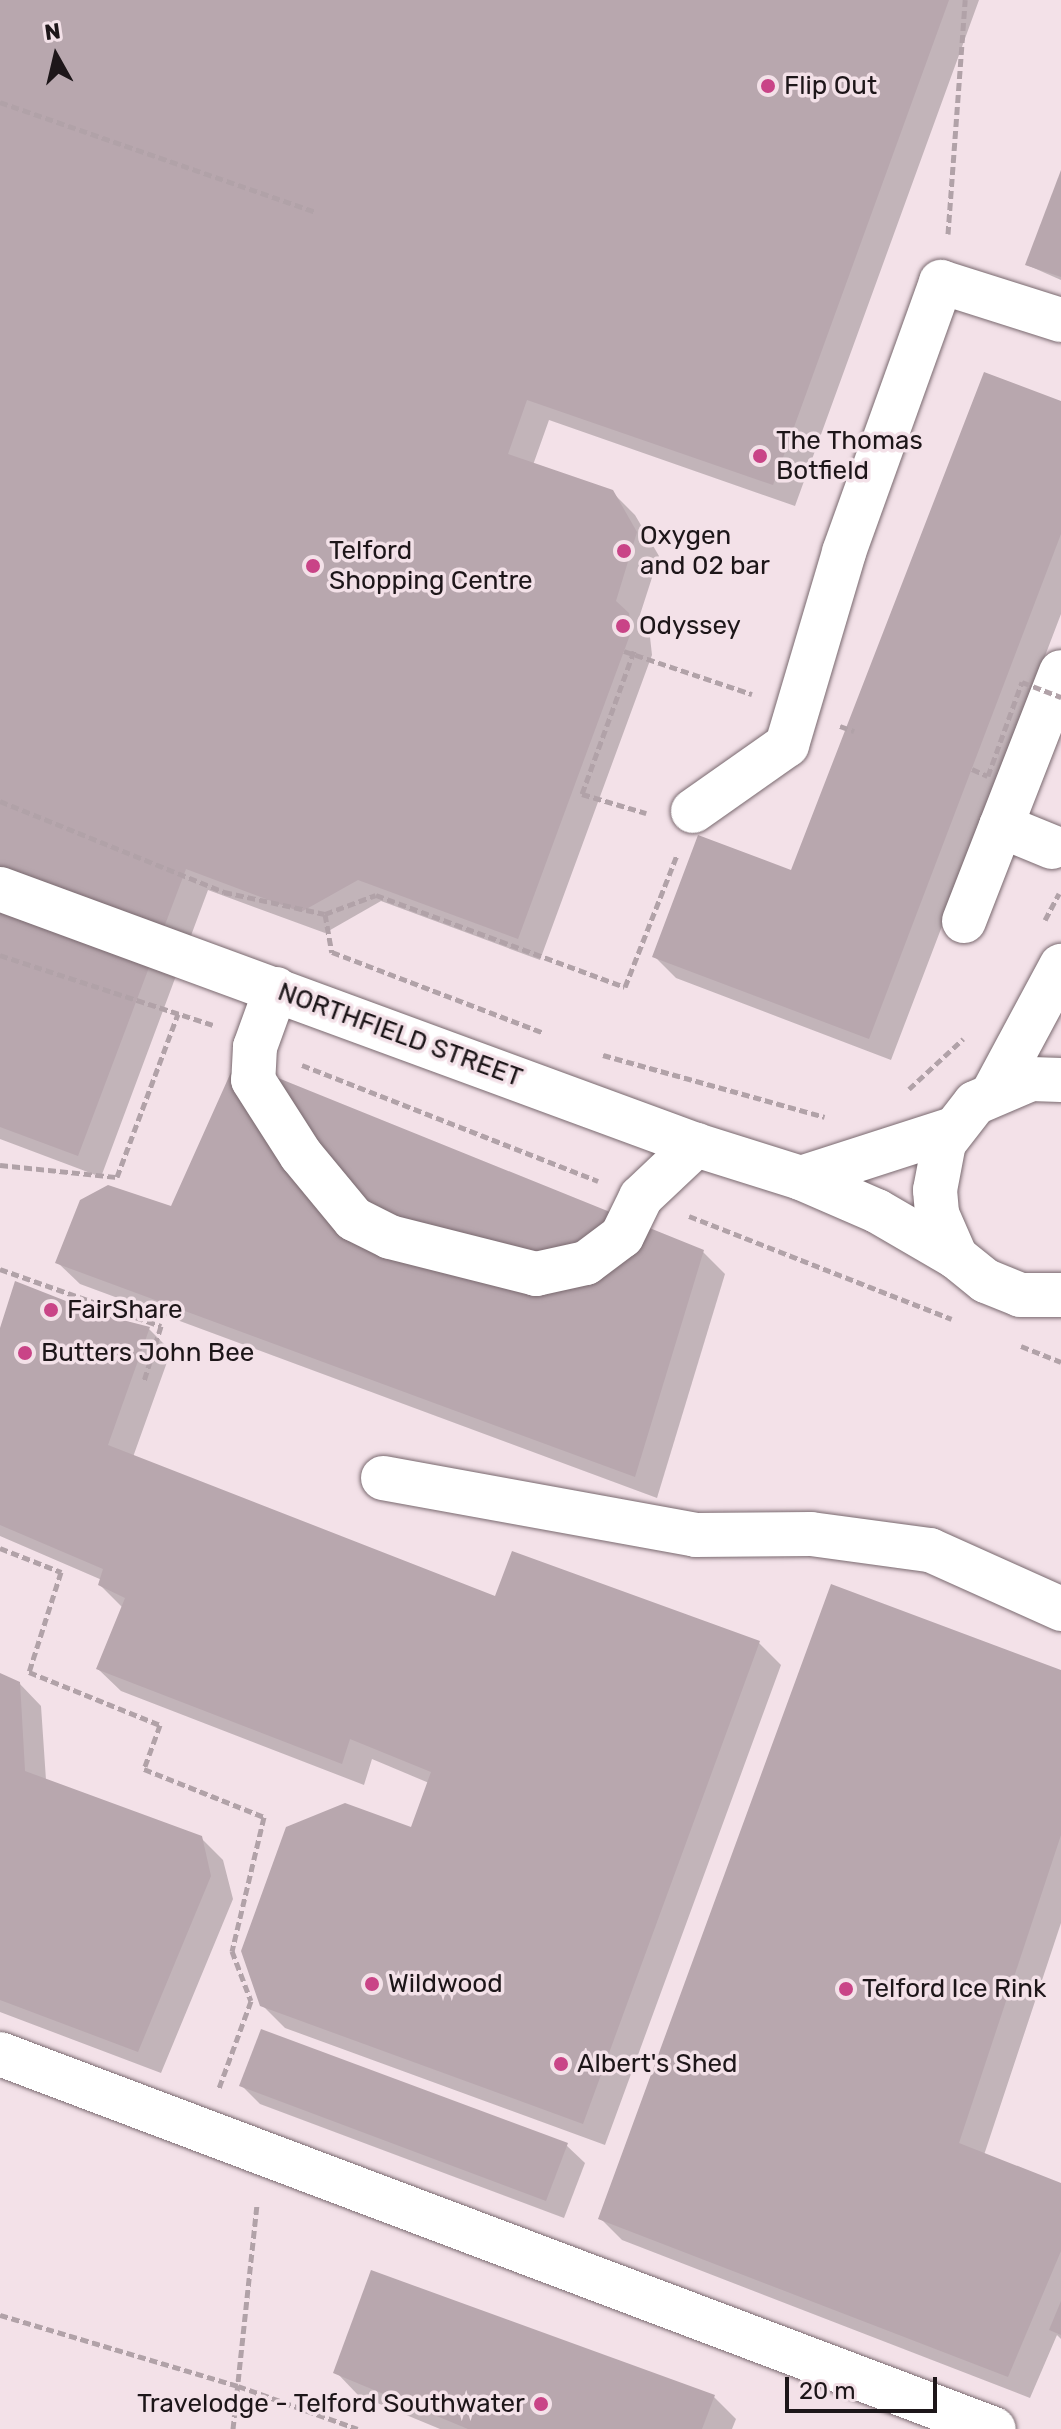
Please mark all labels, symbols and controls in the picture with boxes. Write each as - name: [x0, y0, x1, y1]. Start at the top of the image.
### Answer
- north arrow: [16, 16, 96, 96]
- text: N: [43, 17, 62, 46]
- place label: Flip Out: [784, 70, 877, 102]
- marker: Flip Out: [759, 77, 777, 95]
- place label: The Thomas Botfield: [776, 425, 923, 486]
- marker: The Thomas Botfield: [751, 447, 769, 465]
- place label: Oxygen and 02 bar: [640, 520, 770, 582]
- place label: Telford Shopping Centre: [329, 535, 533, 596]
- marker: Oxygen and 02 bar: [615, 542, 633, 560]
- marker: Telford Shopping Centre: [304, 557, 322, 575]
- place label: Odyssey: [639, 610, 741, 642]
- marker: Odyssey: [614, 617, 632, 635]
- street label: NORTHFIELD STREET: [274, 976, 526, 1094]
- place label: FairShare: [67, 1294, 183, 1326]
- marker: FairShare: [42, 1301, 60, 1319]
- place label: Butters John Bee: [41, 1337, 254, 1369]
- marker: Butters John Bee: [16, 1344, 34, 1362]
- place label: Wildwood: [388, 1968, 503, 2000]
- place label: Telford Ice Rink: [862, 1973, 1046, 2005]
- marker: Wildwood: [363, 1975, 381, 1993]
- marker: Telford Ice Rink: [837, 1980, 855, 1998]
- place label: Albert's Shed: [577, 2048, 738, 2080]
- marker: Albert's Shed: [552, 2055, 570, 2073]
- scale bar: [789, 2361, 941, 2411]
- text: 20 m: [799, 2377, 856, 2405]
- place label: Travelodge - Telford Southwater: [136, 2388, 525, 2420]
- marker: Travelodge - Telford Southwater: [532, 2395, 550, 2413]

